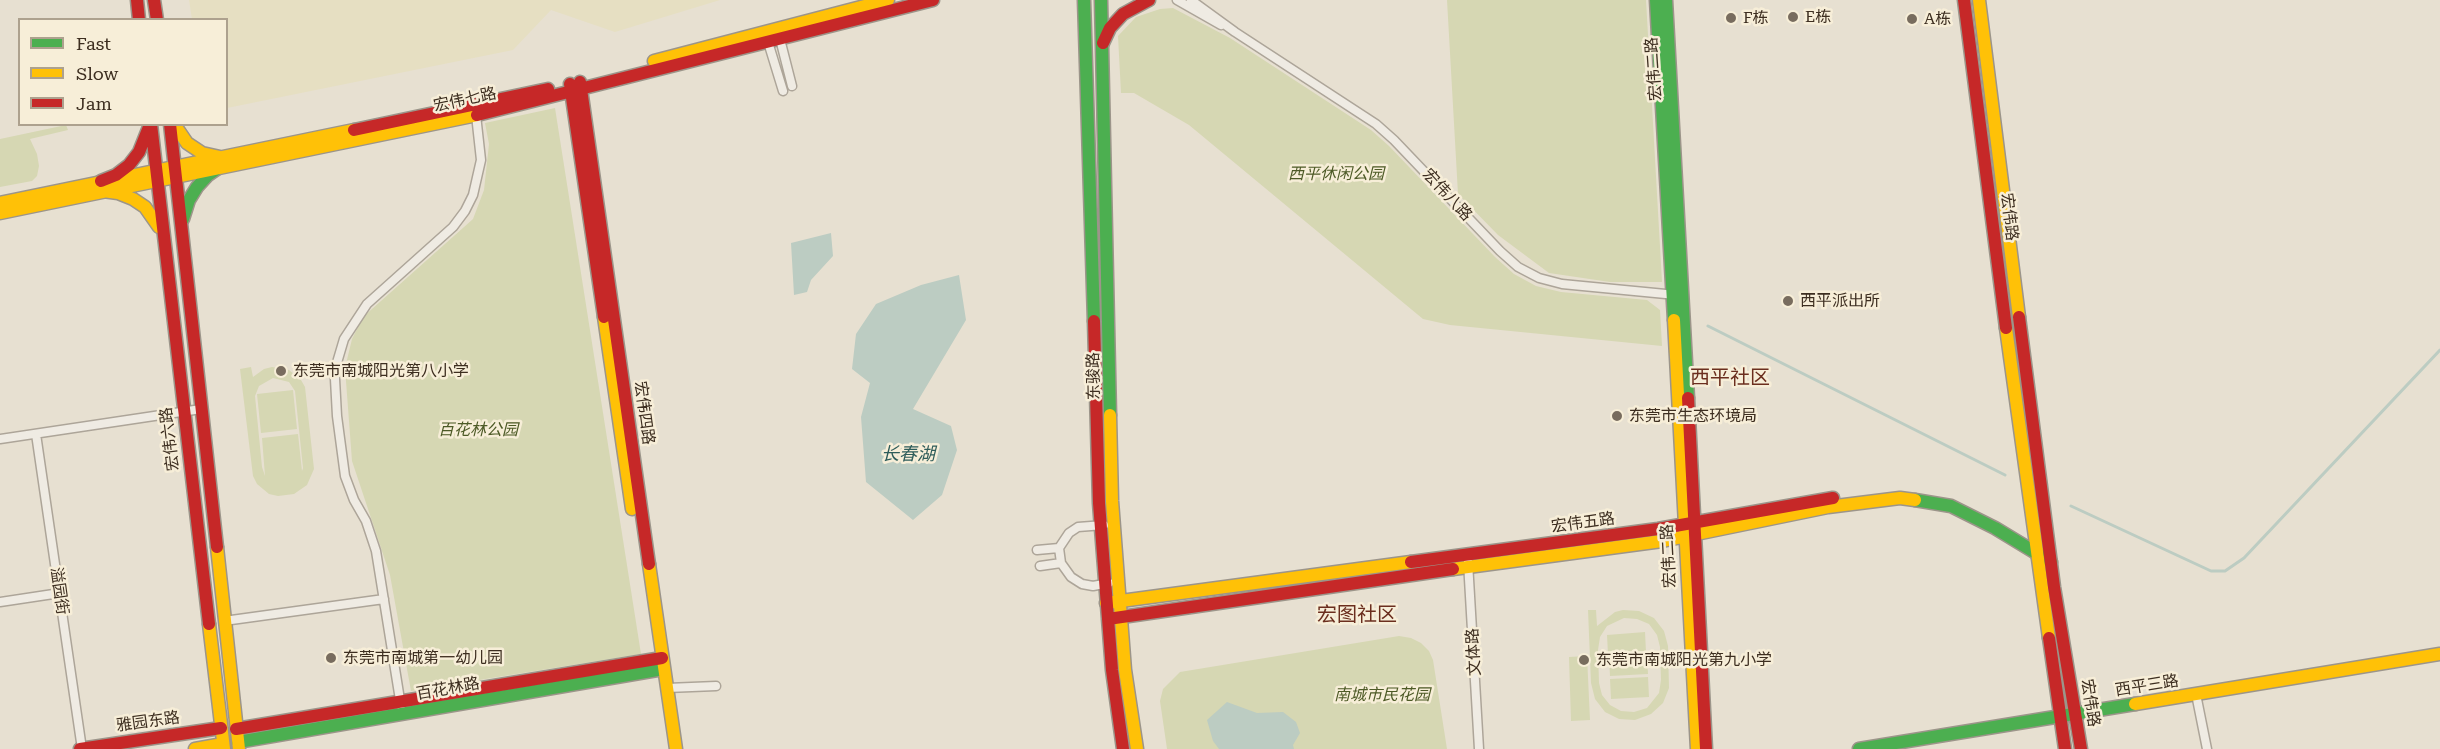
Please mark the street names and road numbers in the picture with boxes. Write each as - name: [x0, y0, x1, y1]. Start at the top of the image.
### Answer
- street label: 宏伟二路: [1642, 36, 1666, 102]
- street label: 宏伟七路: [432, 84, 498, 116]
- street label: 宏伟八路: [1418, 165, 1476, 225]
- street label: 宏伟路: [1997, 192, 2021, 242]
- street label: 东骏路: [1084, 352, 1104, 400]
- street label: 宏伟四路: [630, 380, 658, 446]
- street label: 宏伟六路: [157, 406, 183, 472]
- street label: 宏伟五路: [1550, 509, 1616, 537]
- street label: 宏伟二路: [1658, 524, 1680, 588]
- street label: 溢园街: [46, 566, 72, 616]
- street label: 文体路: [1463, 628, 1485, 676]
- street label: 西平三路: [2114, 672, 2180, 700]
- street label: 百花林路: [415, 674, 481, 704]
- street label: 宏伟路: [2077, 678, 2103, 728]
- street label: 雅园东路: [115, 708, 181, 736]

